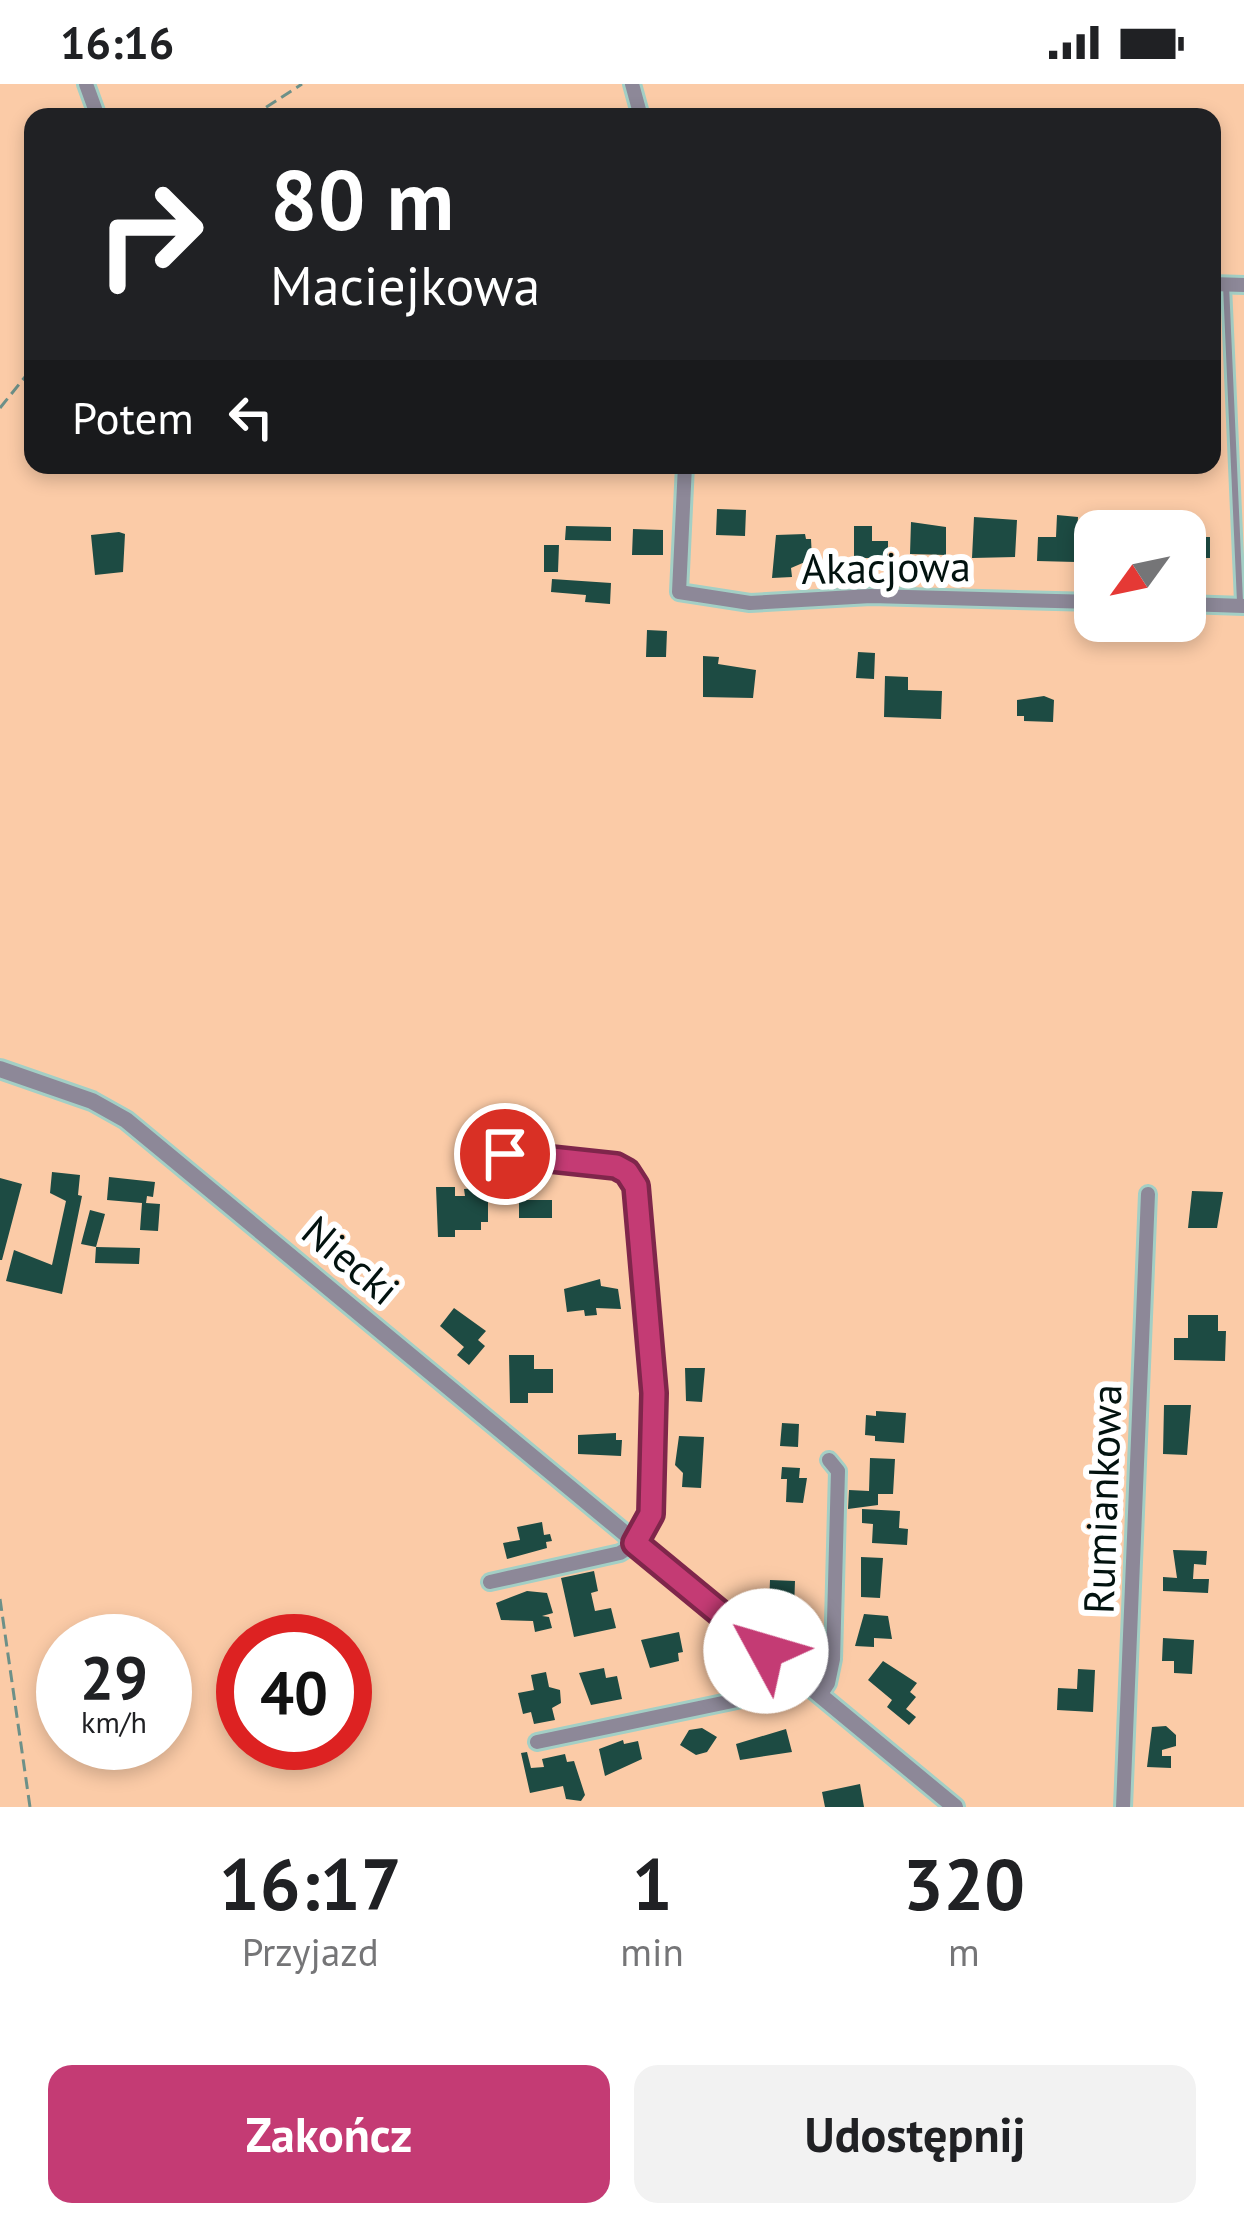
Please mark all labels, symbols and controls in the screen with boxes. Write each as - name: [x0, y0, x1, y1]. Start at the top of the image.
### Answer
- text: 16:16: [60, 13, 174, 71]
- text: 80 m: [270, 144, 454, 253]
- icon: right: [72, 156, 228, 312]
- text: Maciejkowa: [270, 250, 540, 320]
- icon: left: [218, 384, 284, 450]
- text: Potem: [72, 388, 194, 446]
- north arrow: [1074, 510, 1206, 642]
- map controls: [1074, 510, 1206, 642]
- street label: Akacjowa: [801, 538, 971, 596]
- pin: [454, 1103, 556, 1205]
- icon: arrive: [472, 1121, 538, 1187]
- street label: Niecki: [291, 1203, 411, 1317]
- street label: Rumiankowa: [1071, 1383, 1133, 1615]
- position arrow: [703, 1588, 829, 1714]
- speed limit sign: 40: [216, 1614, 372, 1770]
- text: 29: [80, 1638, 148, 1716]
- text: km/h: [81, 1702, 147, 1741]
- text: 16:17: [219, 1837, 402, 1930]
- text: 1: [632, 1837, 673, 1930]
- text: 320: [903, 1837, 1025, 1930]
- text: Przyjazd: [242, 1926, 379, 1977]
- text: min: [620, 1926, 684, 1977]
- text: m: [948, 1926, 980, 1977]
- button: Zakończ: [48, 2065, 610, 2203]
- button: Udostępnij: [634, 2065, 1196, 2203]

